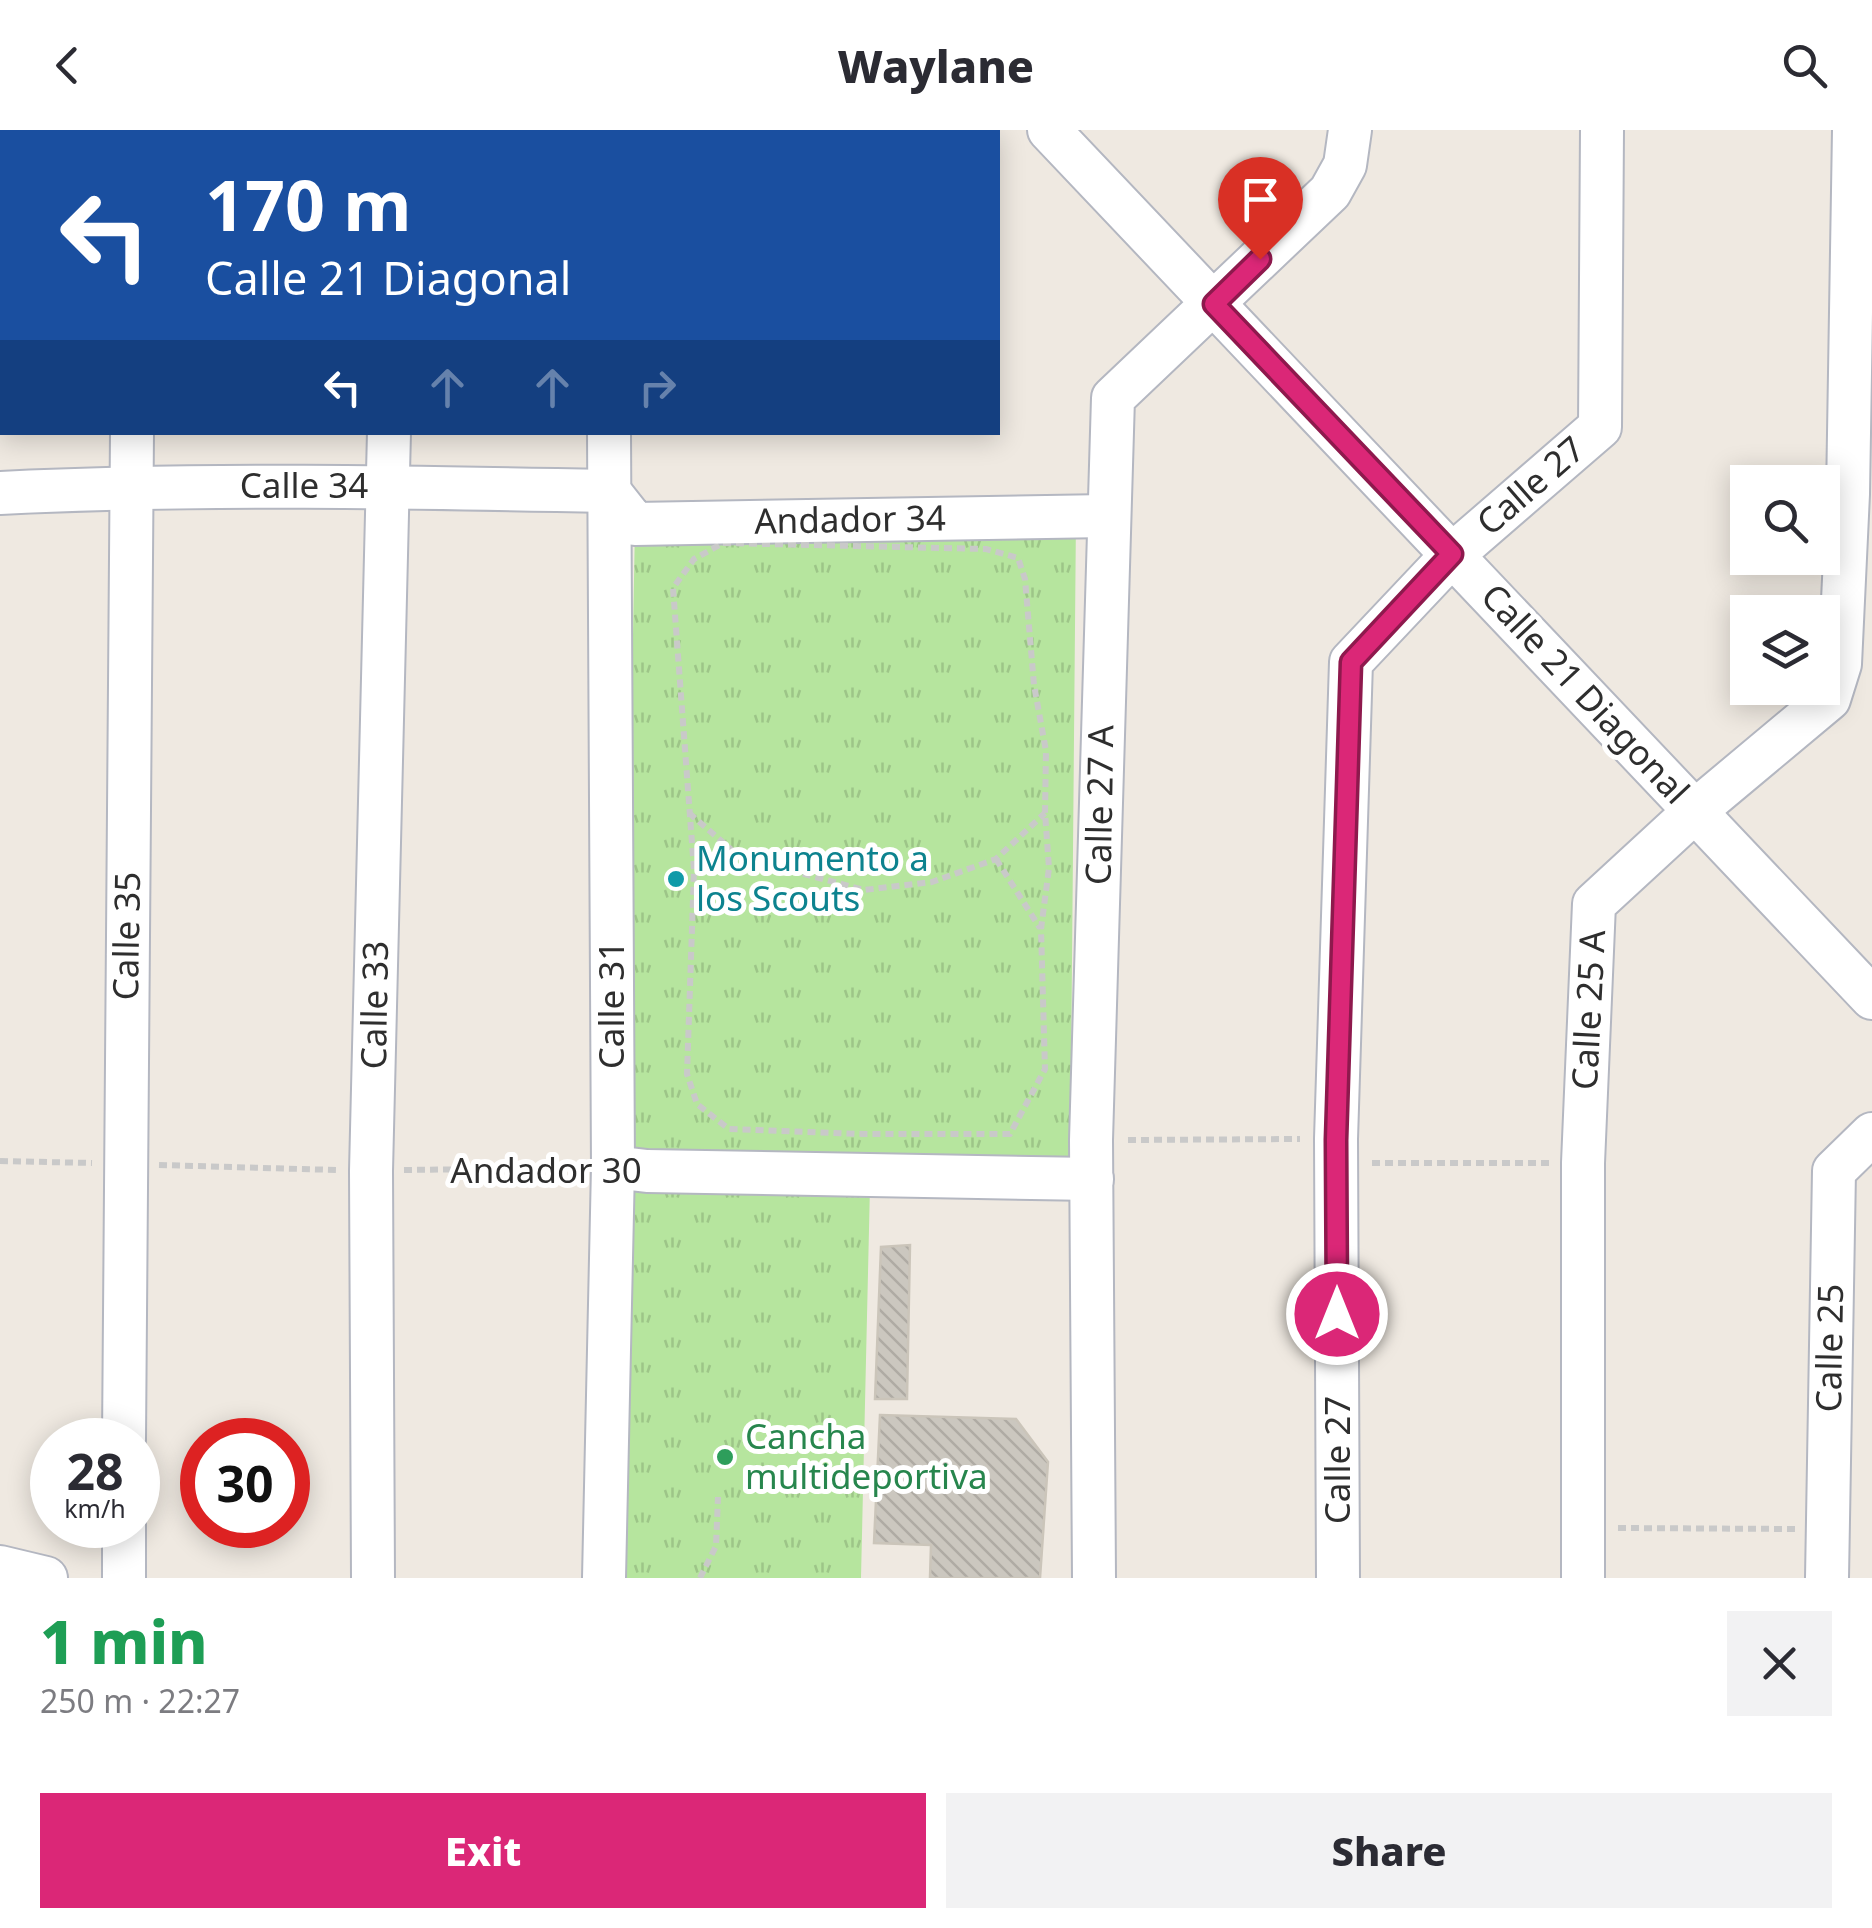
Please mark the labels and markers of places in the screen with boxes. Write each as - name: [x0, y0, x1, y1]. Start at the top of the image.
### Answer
- pin: [1218, 157, 1303, 260]
- place label: Monumento a los Scouts: [696, 834, 929, 921]
- marker: Monumento a los Scouts: [665, 868, 687, 890]
- place label: Cancha multideportiva: [745, 1412, 988, 1499]
- marker: Cancha multideportiva: [714, 1446, 736, 1468]

